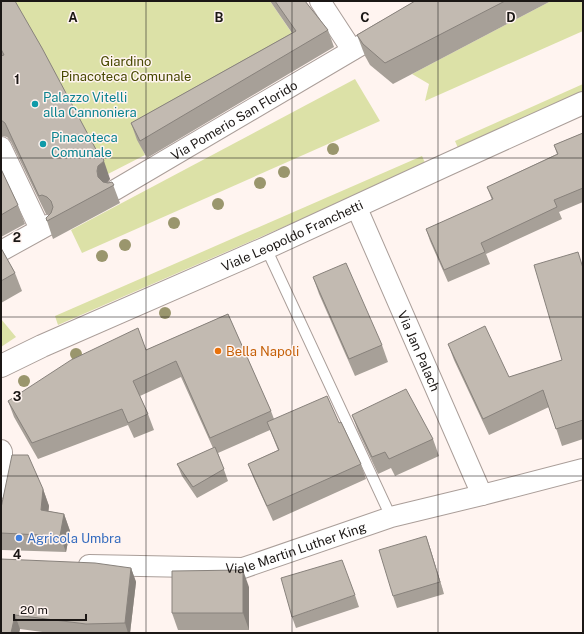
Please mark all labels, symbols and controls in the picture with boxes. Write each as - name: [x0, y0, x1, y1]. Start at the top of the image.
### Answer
- text: A: [68, 10, 78, 25]
- text: B: [215, 10, 224, 25]
- text: C: [360, 10, 370, 25]
- text: D: [506, 10, 516, 25]
- park label: Giardino Pinacoteca Comunale: [61, 54, 191, 84]
- text: 1: [14, 72, 20, 87]
- street label: Via Pomerio San Florido: [168, 77, 300, 163]
- place label: Palazzo Vitelli alla Cannoniera: [43, 90, 137, 120]
- marker: Palazzo Vitelli alla Cannoniera: [30, 99, 40, 109]
- place label: Pinacoteca Comunale: [51, 130, 118, 160]
- marker: Pinacoteca Comunale: [38, 139, 48, 149]
- street label: Viale Leopoldo Franchetti: [219, 197, 365, 275]
- text: 2: [13, 230, 21, 245]
- street label: Via Jan Palach: [395, 309, 443, 394]
- place label: Bella Napoli: [226, 344, 299, 359]
- marker: Bella Napoli: [213, 346, 223, 356]
- text: 3: [13, 389, 22, 404]
- street label: Viale Martin Luther King: [225, 519, 368, 576]
- place label: Agricola Umbra: [27, 531, 121, 546]
- marker: Agricola Umbra: [14, 533, 24, 543]
- text: 4: [13, 547, 22, 562]
- scale bar: [14, 596, 86, 622]
- text: 20 m: [20, 603, 48, 617]

